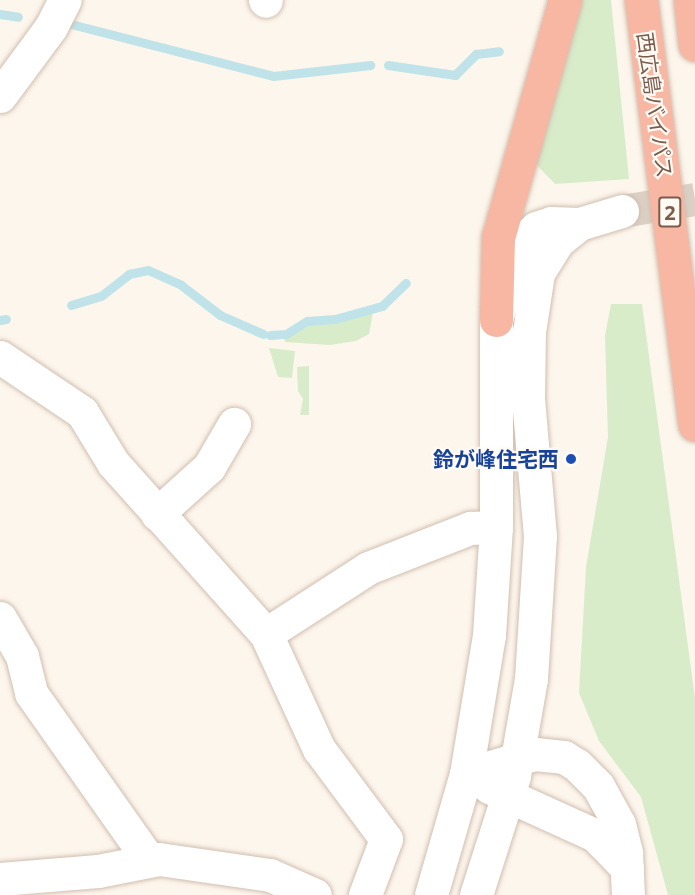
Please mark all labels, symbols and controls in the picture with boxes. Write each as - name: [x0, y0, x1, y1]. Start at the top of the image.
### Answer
- street label: 西広島バイパス: [632, 30, 678, 180]
- road number: 2: [658, 195, 682, 229]
- place label: 鈴が峰住宅西: [433, 446, 559, 472]
- marker: 鈴が峰住宅西: [564, 452, 578, 466]

